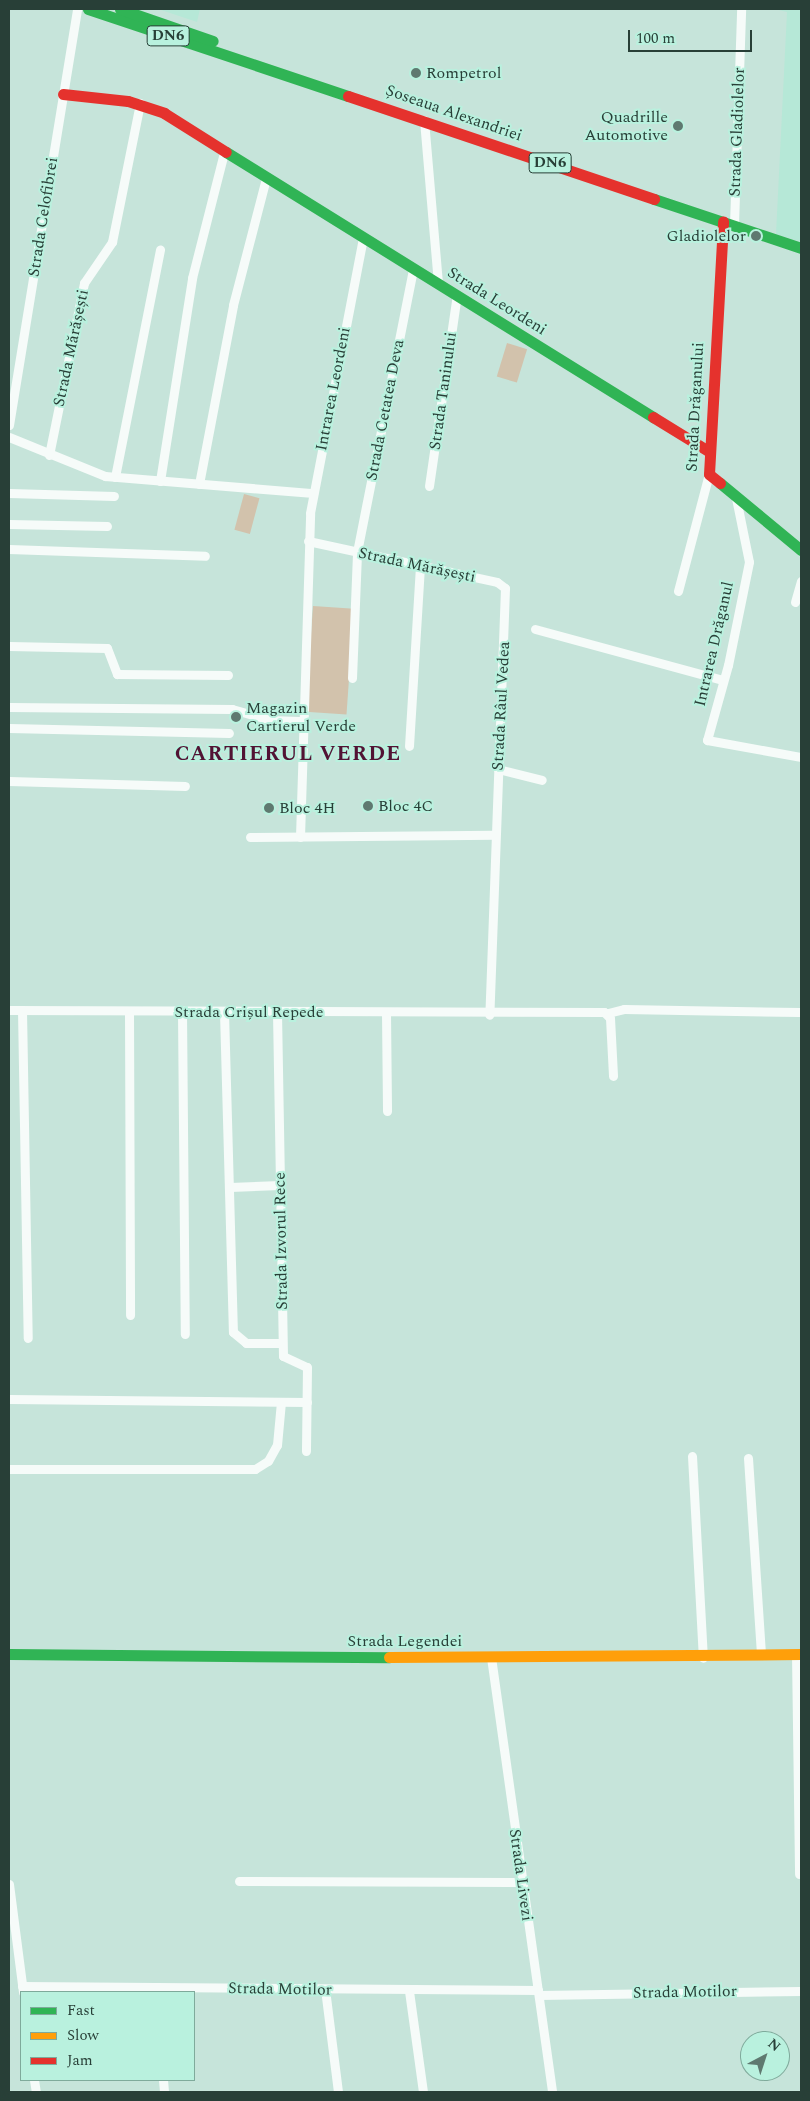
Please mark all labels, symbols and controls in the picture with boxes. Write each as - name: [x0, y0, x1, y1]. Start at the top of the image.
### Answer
- scale bar: [630, 20, 754, 52]
- road number: DN6: [146, 24, 190, 48]
- text: 100 m: [636, 27, 675, 50]
- place label: Rompetrol: [426, 63, 501, 83]
- marker: Rompetrol: [410, 67, 422, 79]
- street label: Strada Gladiolelor: [725, 67, 749, 197]
- street label: Șoseaua Alexandriei: [383, 81, 525, 145]
- place label: Quadrille Automotive: [585, 107, 668, 145]
- marker: Quadrille Automotive: [672, 120, 684, 132]
- road number: DN6: [528, 150, 572, 176]
- street label: Strada Celofibrei: [24, 156, 62, 278]
- place label: Gladiolelor: [666, 226, 746, 246]
- marker: Gladiolelor: [750, 230, 762, 242]
- street label: Strada Leordeni: [444, 263, 550, 339]
- street label: Strada Mărășești: [49, 288, 93, 408]
- street label: Intrarea Leordeni: [312, 326, 354, 452]
- street label: Strada Taninului: [425, 331, 461, 451]
- street label: Strada Cetatea Deva: [362, 338, 408, 482]
- street label: Strada Drăganului: [682, 342, 708, 472]
- street label: Strada Mărășești: [357, 543, 477, 587]
- street label: Intrarea Drăganul: [690, 580, 738, 708]
- street label: Strada Râul Vedea: [488, 641, 514, 771]
- place label: Magazin Cartierul Verde: [246, 698, 356, 736]
- marker: Magazin Cartierul Verde: [230, 711, 242, 723]
- district label: CARTIERUL VERDE: [173, 741, 403, 767]
- place label: Bloc 4C: [378, 796, 433, 816]
- place label: Bloc 4H: [279, 798, 335, 818]
- marker: Bloc 4C: [362, 800, 374, 812]
- marker: Bloc 4H: [263, 802, 275, 814]
- street label: Strada Crișul Repede: [174, 1002, 324, 1022]
- street label: Strada Izvorul Rece: [270, 1172, 292, 1310]
- street label: Strada Legendei: [348, 1631, 462, 1651]
- street label: Strada Livezi: [505, 1828, 537, 1922]
- street label: Strada Motilor: [228, 1978, 332, 2000]
- street label: Strada Motilor: [633, 1981, 737, 2003]
- legend: [20, 1991, 195, 2081]
- text: Fast: [67, 1999, 95, 2022]
- text: Slow: [67, 2024, 99, 2047]
- north arrow: [740, 2031, 790, 2081]
- text: N: [763, 2033, 785, 2057]
- text: Jam: [67, 2049, 93, 2072]

